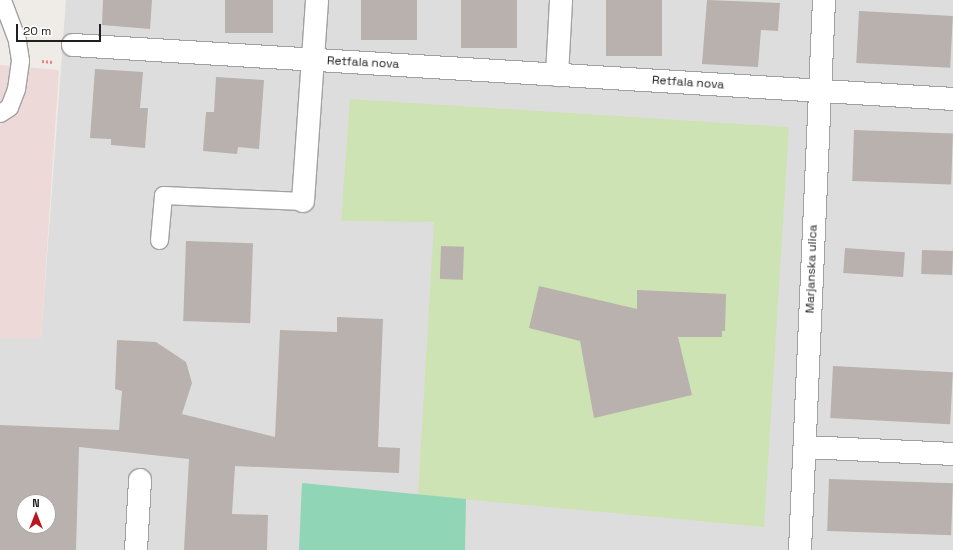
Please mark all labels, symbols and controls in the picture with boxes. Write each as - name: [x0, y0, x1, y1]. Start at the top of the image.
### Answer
- scale bar: [18, 16, 103, 42]
- text: 20 m: [23, 23, 51, 39]
- street label: Retfala nova: [327, 54, 399, 72]
- street label: Retfala nova: [651, 73, 725, 93]
- street label: Marjanska ulica: [803, 224, 821, 314]
- north arrow: [16, 494, 56, 534]
- text: N: [32, 496, 40, 510]

